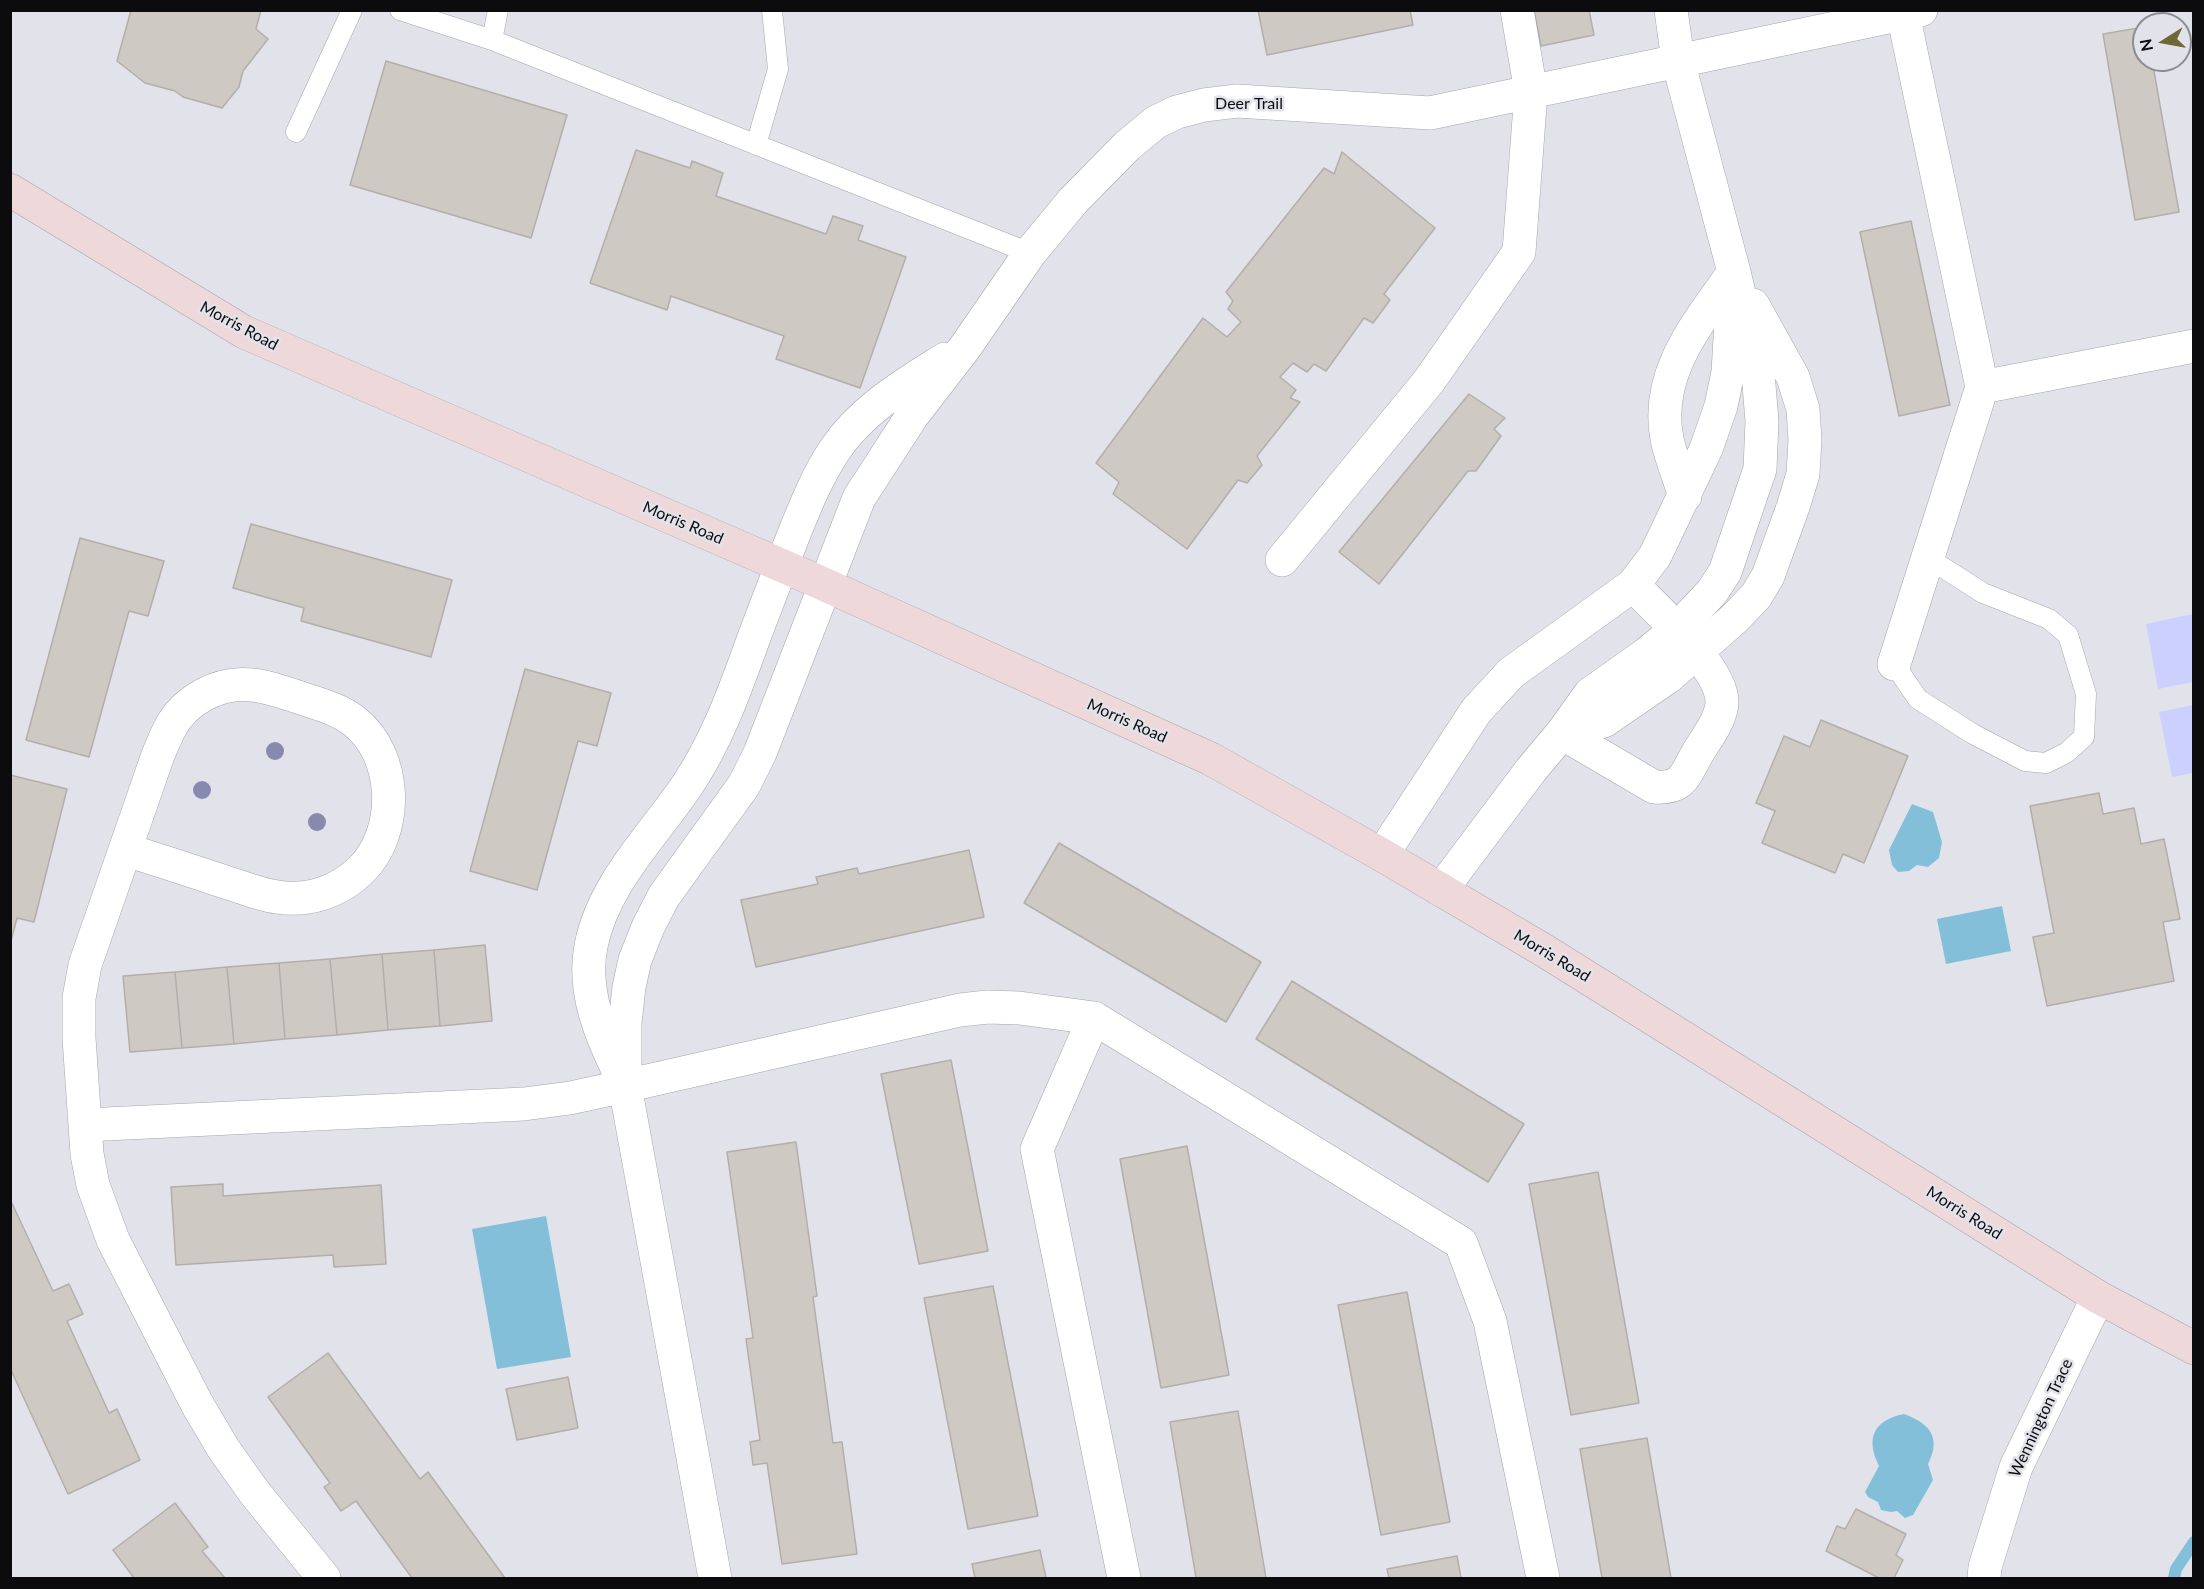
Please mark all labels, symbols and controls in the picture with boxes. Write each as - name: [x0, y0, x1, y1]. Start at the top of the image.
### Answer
- north arrow: [2132, 12, 2192, 72]
- text: N: [2135, 37, 2156, 53]
- street label: Deer Trail: [1215, 94, 1283, 114]
- street label: Morris Road: [197, 297, 281, 355]
- street label: Morris Road: [640, 497, 726, 549]
- street label: Morris Road: [1084, 695, 1170, 747]
- street label: Morris Road: [1510, 926, 1594, 986]
- street label: Morris Road: [1923, 1182, 2005, 1244]
- street label: Wennington Trace: [2005, 1356, 2077, 1480]

